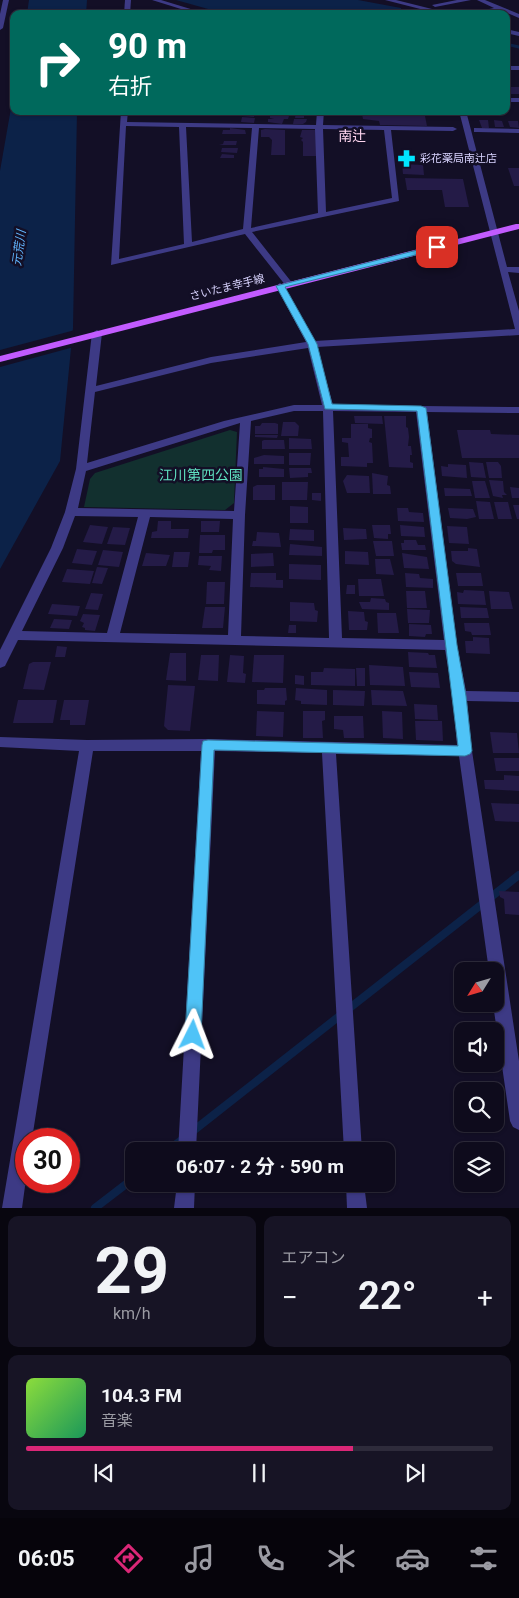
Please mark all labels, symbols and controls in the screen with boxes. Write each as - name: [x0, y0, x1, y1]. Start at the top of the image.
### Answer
- text: 90 m: [108, 26, 187, 67]
- icon: right: [25, 30, 90, 95]
- text: 右折: [108, 74, 152, 99]
- district label: 南辻: [338, 128, 366, 144]
- pharmacy icon: 彩花薬局南辻店: [396, 148, 416, 168]
- place label: 彩花薬局南辻店: [420, 152, 497, 165]
- pin: [416, 226, 458, 268]
- water label: 元荒川: [10, 227, 29, 267]
- icon: arrive: [423, 233, 451, 261]
- street label: さいたま幸手線: [188, 272, 266, 303]
- park label: 江川第四公園: [159, 467, 243, 483]
- north arrow: [454, 962, 504, 1012]
- map controls: [454, 962, 504, 1192]
- position arrow: [166, 1008, 218, 1060]
- button: sound: [454, 1022, 504, 1072]
- button: search: [454, 1082, 504, 1132]
- speed limit sign: 30: [15, 1128, 80, 1193]
- button: layers: [454, 1142, 504, 1192]
- text: 06:07 · 2 分 · 590 m: [176, 1155, 344, 1178]
- text: 29: [94, 1233, 169, 1309]
- text: エアコン: [282, 1248, 346, 1267]
- text: 22°: [358, 1274, 417, 1318]
- text: −: [282, 1281, 298, 1314]
- text: +: [477, 1281, 493, 1314]
- text: km/h: [113, 1304, 151, 1323]
- text: 104.3 FM: [101, 1384, 182, 1407]
- text: 音楽: [101, 1411, 133, 1430]
- icon: previous: [90, 1459, 118, 1487]
- icon: pause: [245, 1459, 273, 1487]
- icon: next: [401, 1459, 429, 1487]
- icon: directions: [111, 1541, 146, 1576]
- icon: music: [182, 1541, 217, 1576]
- icon: phone: [253, 1541, 288, 1576]
- icon: climate: [324, 1541, 359, 1576]
- icon: car: [395, 1541, 430, 1576]
- icon: filters: [466, 1541, 501, 1576]
- text: 06:05: [18, 1546, 75, 1571]

